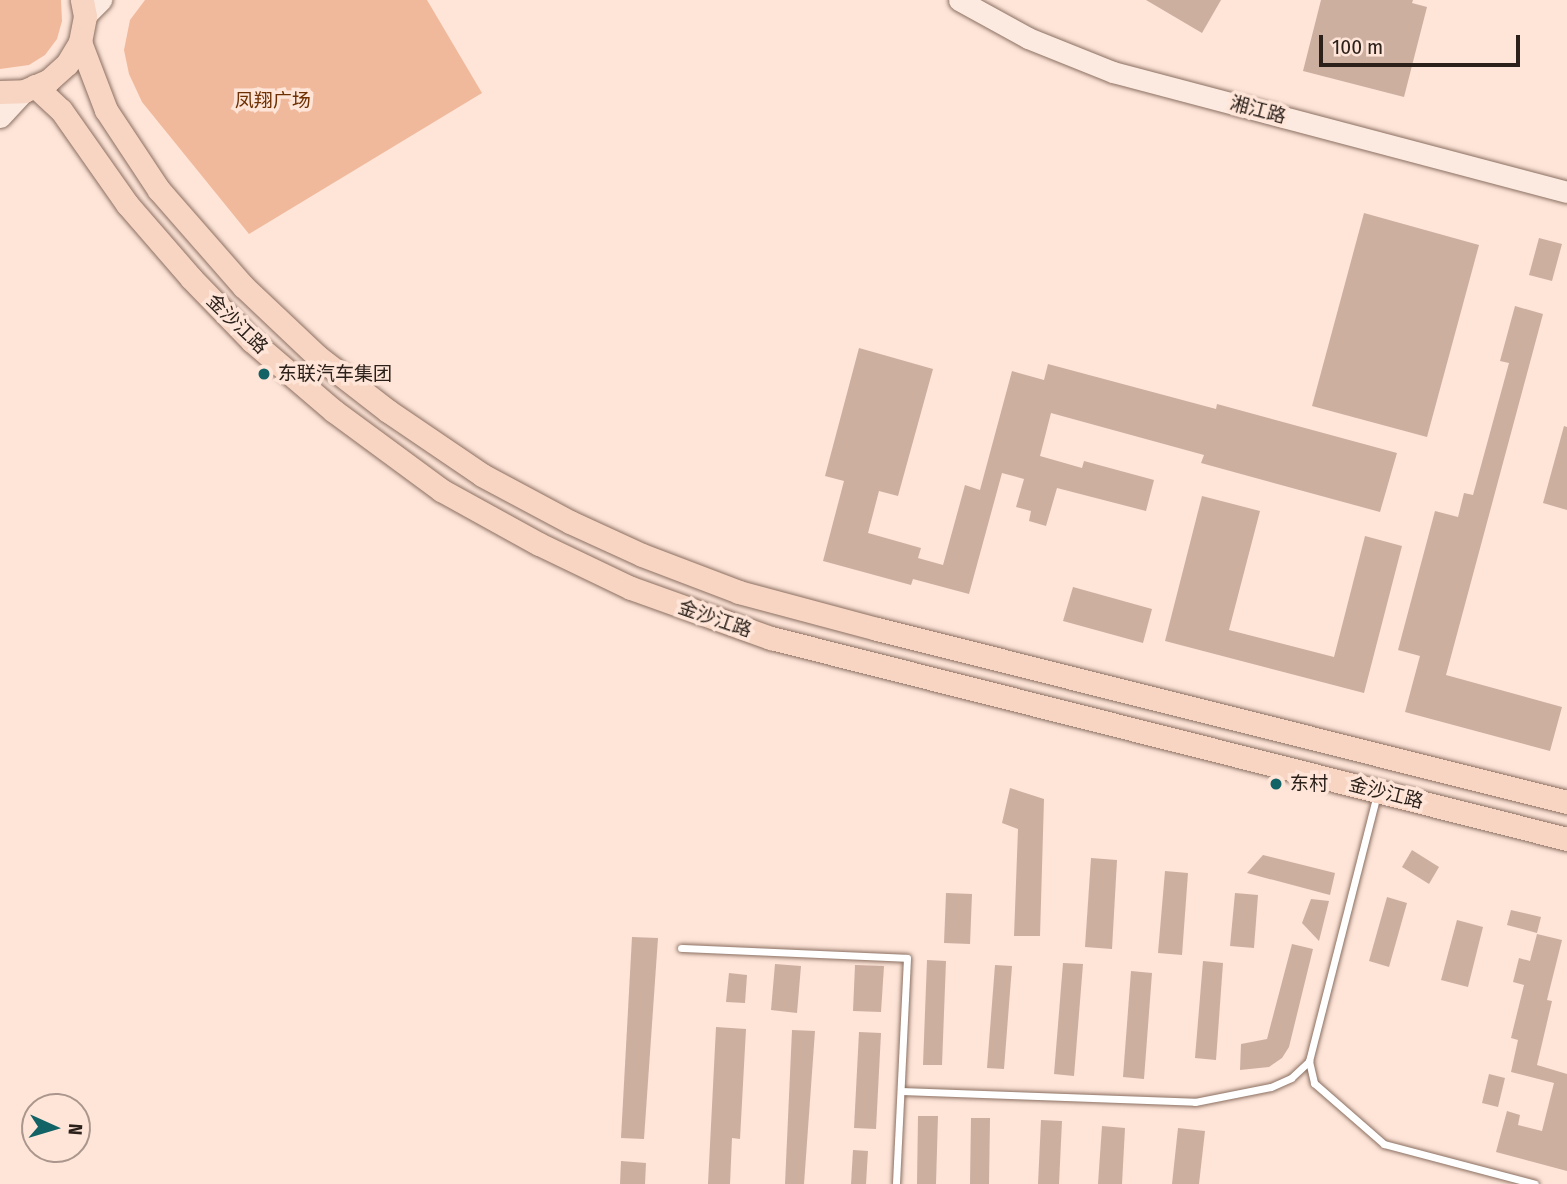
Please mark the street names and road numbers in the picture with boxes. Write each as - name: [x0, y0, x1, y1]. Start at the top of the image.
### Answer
- street label: 湘江路: [1228, 92, 1288, 128]
- street label: 金沙江路: [202, 289, 272, 359]
- street label: 金沙江路: [675, 596, 755, 642]
- street label: 金沙江路: [1346, 773, 1426, 813]

